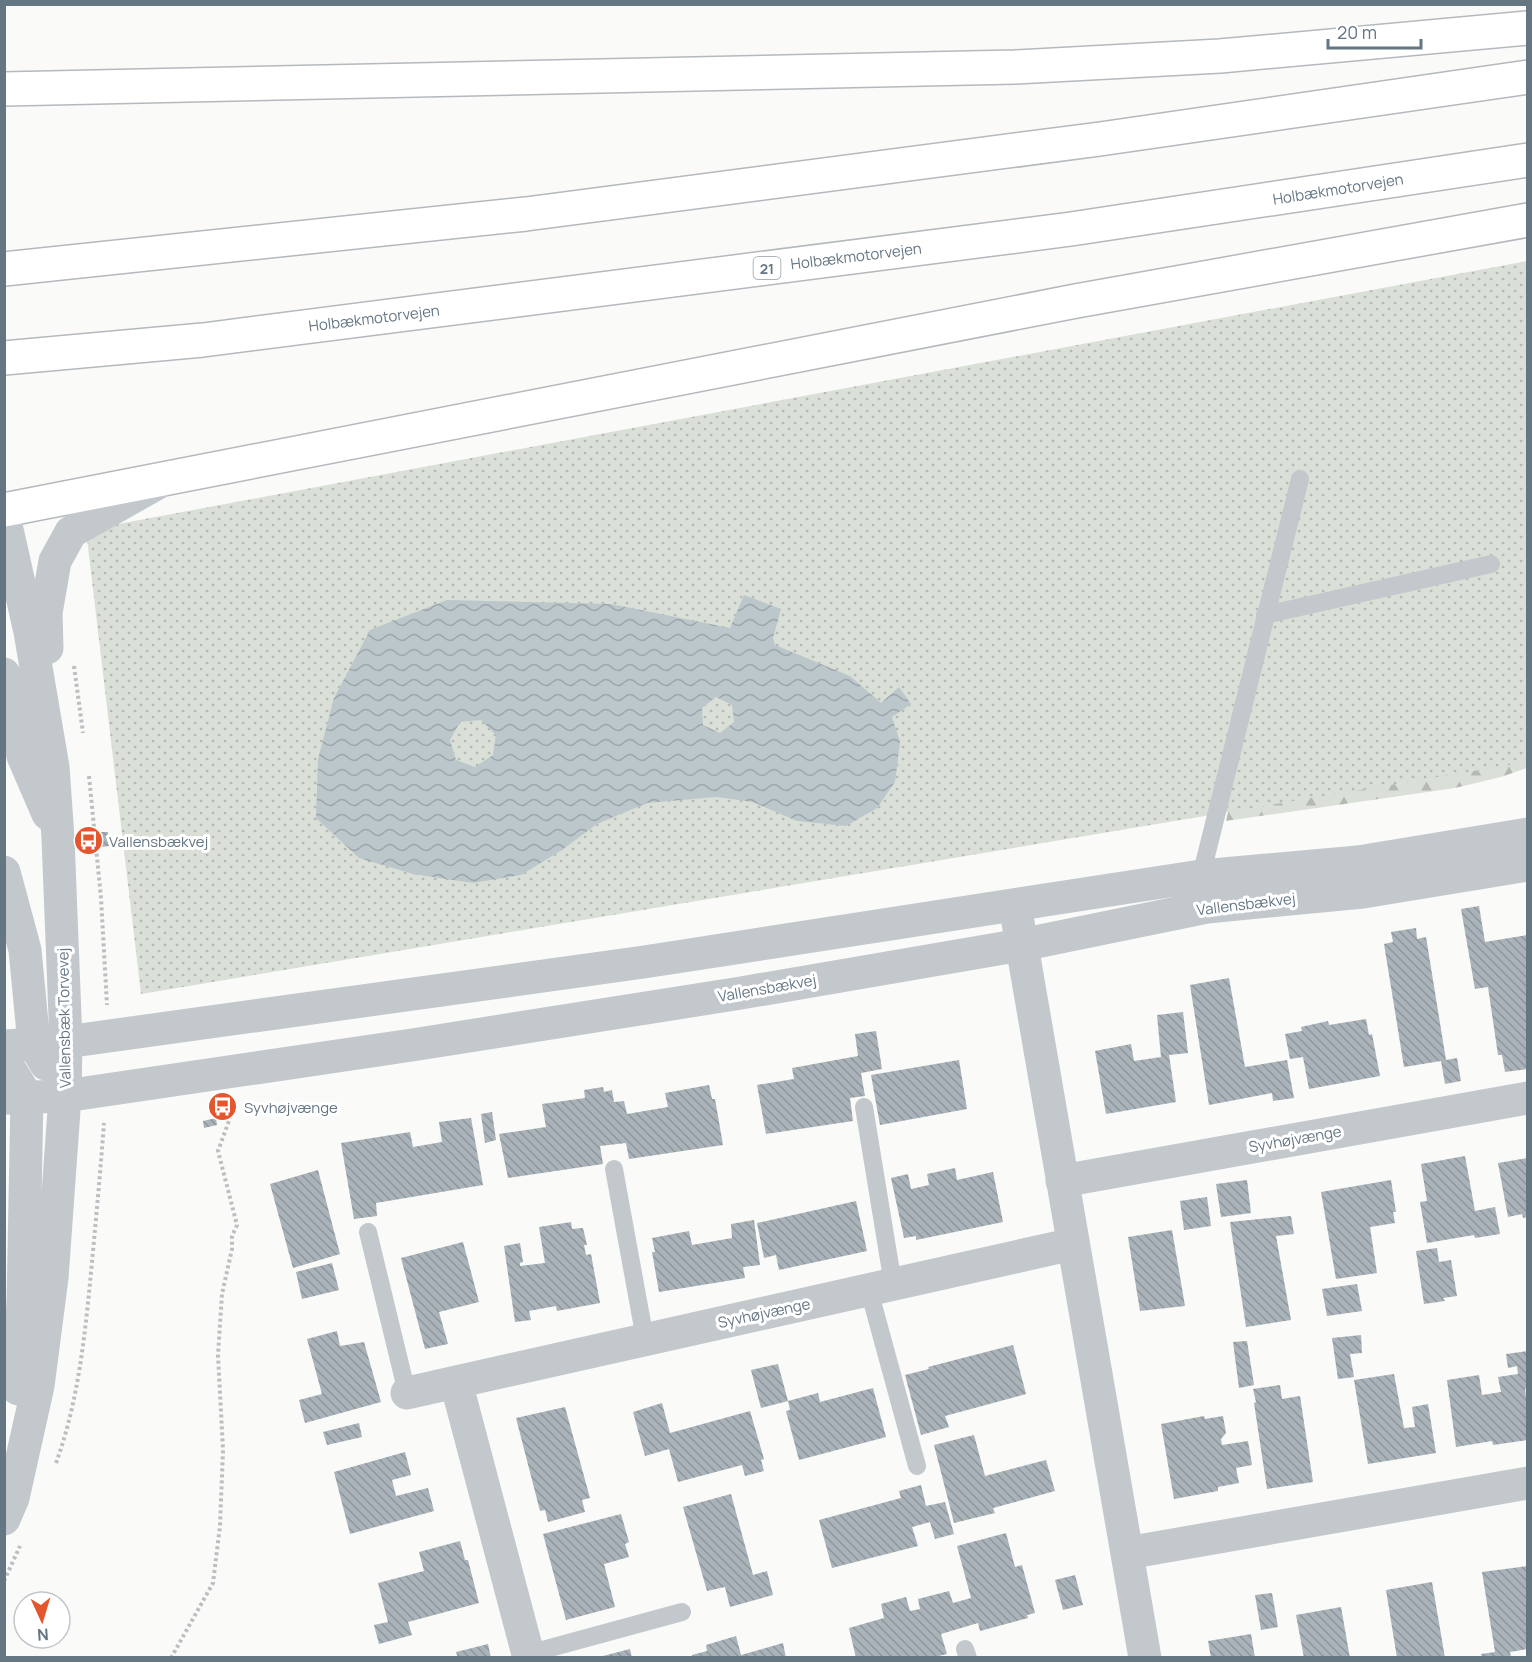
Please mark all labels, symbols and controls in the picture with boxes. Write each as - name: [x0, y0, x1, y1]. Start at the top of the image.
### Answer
- scale bar: [1328, 12, 1421, 50]
- text: 20 m: [1337, 20, 1377, 44]
- street label: Holbækmotorvejen: [1271, 168, 1405, 210]
- street label: Holbækmotorvejen: [789, 238, 923, 274]
- road number: 21: [754, 257, 780, 279]
- street label: Holbækmotorvejen: [307, 300, 441, 336]
- bus stop icon: Vallensbækvej: [72, 825, 104, 857]
- place label: Vallensbækvej: [109, 831, 208, 852]
- street label: Vallensbækvej: [1195, 888, 1297, 920]
- street label: Vallensbæk Torvevej: [52, 948, 76, 1088]
- street label: Vallensbækvej: [716, 969, 818, 1007]
- bus stop icon: Syvhøjvænge: [207, 1091, 239, 1123]
- place label: Syvhøjvænge: [244, 1097, 338, 1118]
- street label: Syvhøjvænge: [1247, 1120, 1343, 1157]
- street label: Syvhøjvænge: [716, 1293, 812, 1333]
- north arrow: [12, 1590, 72, 1650]
- text: N: [37, 1624, 50, 1646]

